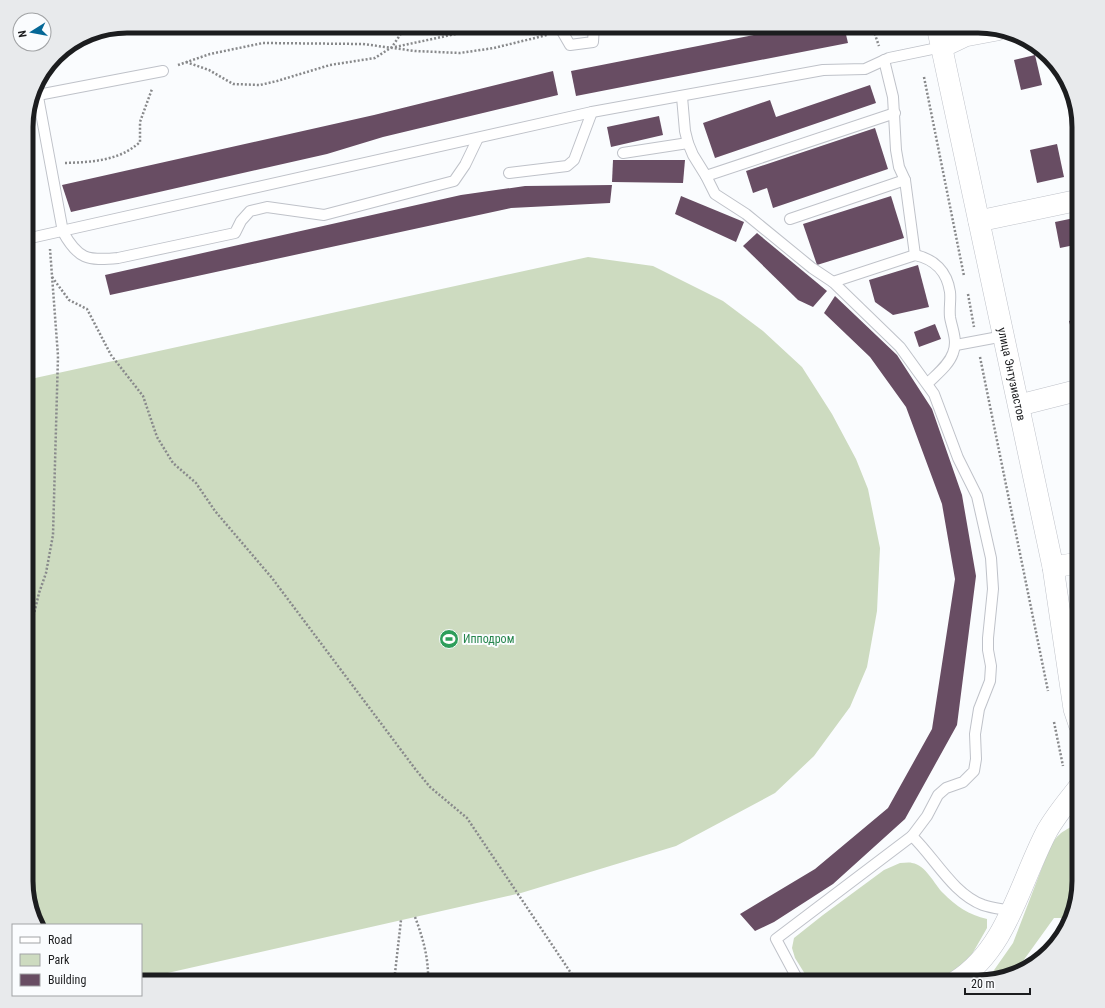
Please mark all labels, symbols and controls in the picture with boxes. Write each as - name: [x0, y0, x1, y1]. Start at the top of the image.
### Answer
- north arrow: [12, 12, 52, 52]
- text: N: [16, 29, 30, 38]
- street label: улица Энтузиастов: [995, 326, 1028, 422]
- sports icon: Ипподром: [438, 628, 460, 650]
- place label: Ипподром: [463, 632, 514, 646]
- legend: [12, 924, 142, 996]
- text: Road: [48, 933, 72, 947]
- text: Park: [48, 953, 70, 967]
- scale bar: [965, 970, 1030, 996]
- text: Building: [48, 973, 86, 987]
- text: 20 m: [971, 977, 995, 991]

